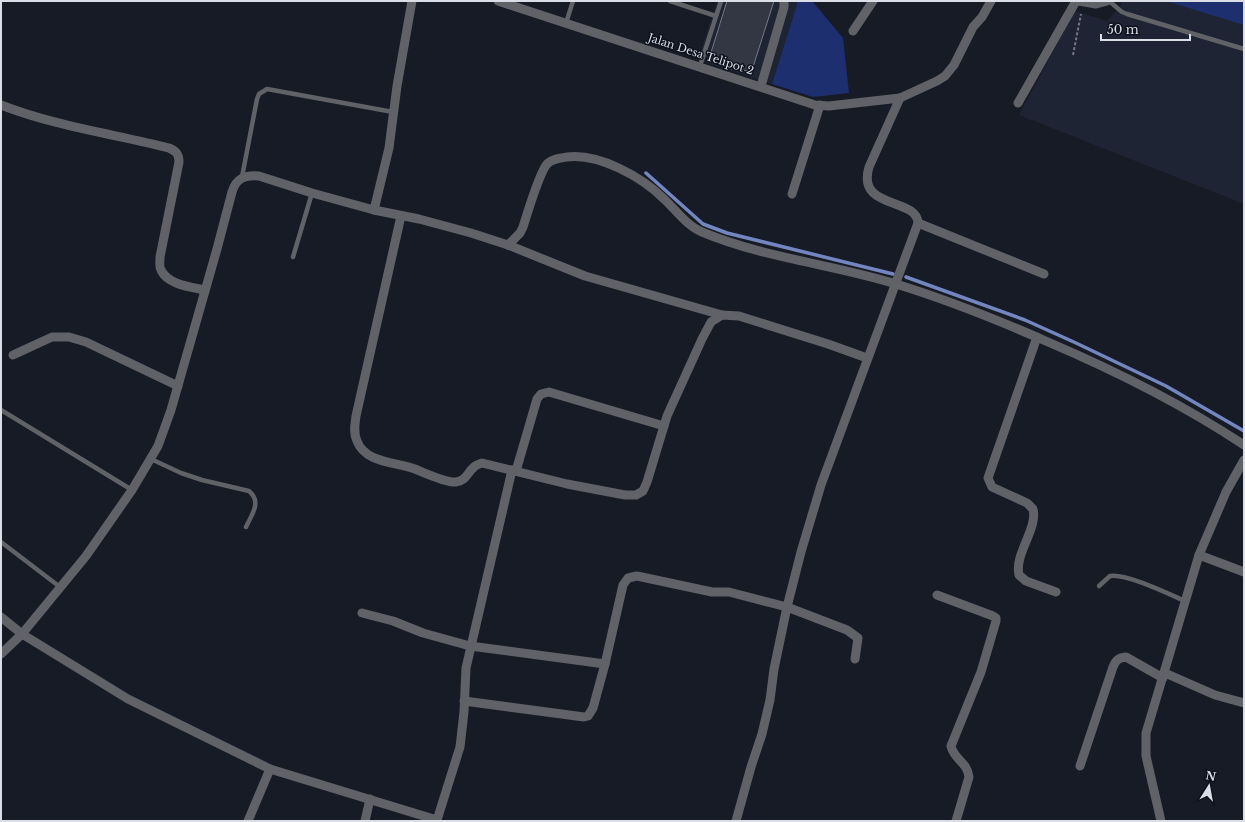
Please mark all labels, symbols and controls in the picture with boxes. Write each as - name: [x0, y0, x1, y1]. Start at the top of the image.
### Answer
- scale bar: [1101, 16, 1190, 42]
- text: 50 m: [1107, 22, 1139, 37]
- street label: Jalan Desa Telipot 2: [644, 30, 756, 78]
- north arrow: [1189, 766, 1229, 806]
- text: N: [1204, 768, 1218, 784]

